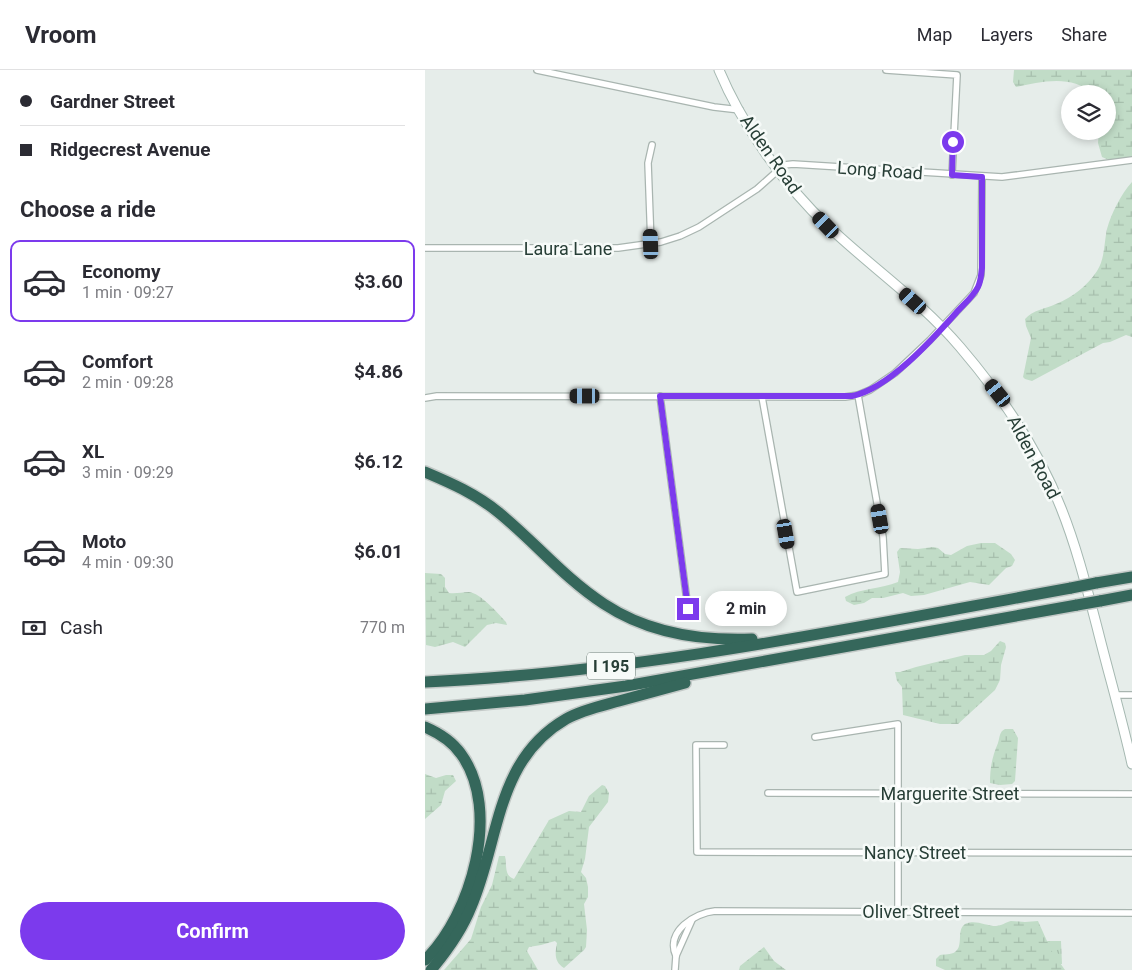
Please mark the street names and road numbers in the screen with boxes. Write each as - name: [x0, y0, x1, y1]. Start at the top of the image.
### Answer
- street label: Alden Road: [736, 110, 806, 198]
- street label: Long Road: [836, 157, 924, 183]
- street label: Laura Lane: [524, 238, 612, 259]
- street label: Alden Road: [1003, 412, 1065, 502]
- road number: I 195: [587, 652, 635, 680]
- street label: Marguerite Street: [881, 783, 1020, 804]
- street label: Nancy Street: [864, 842, 966, 863]
- street label: Oliver Street: [862, 901, 960, 922]

